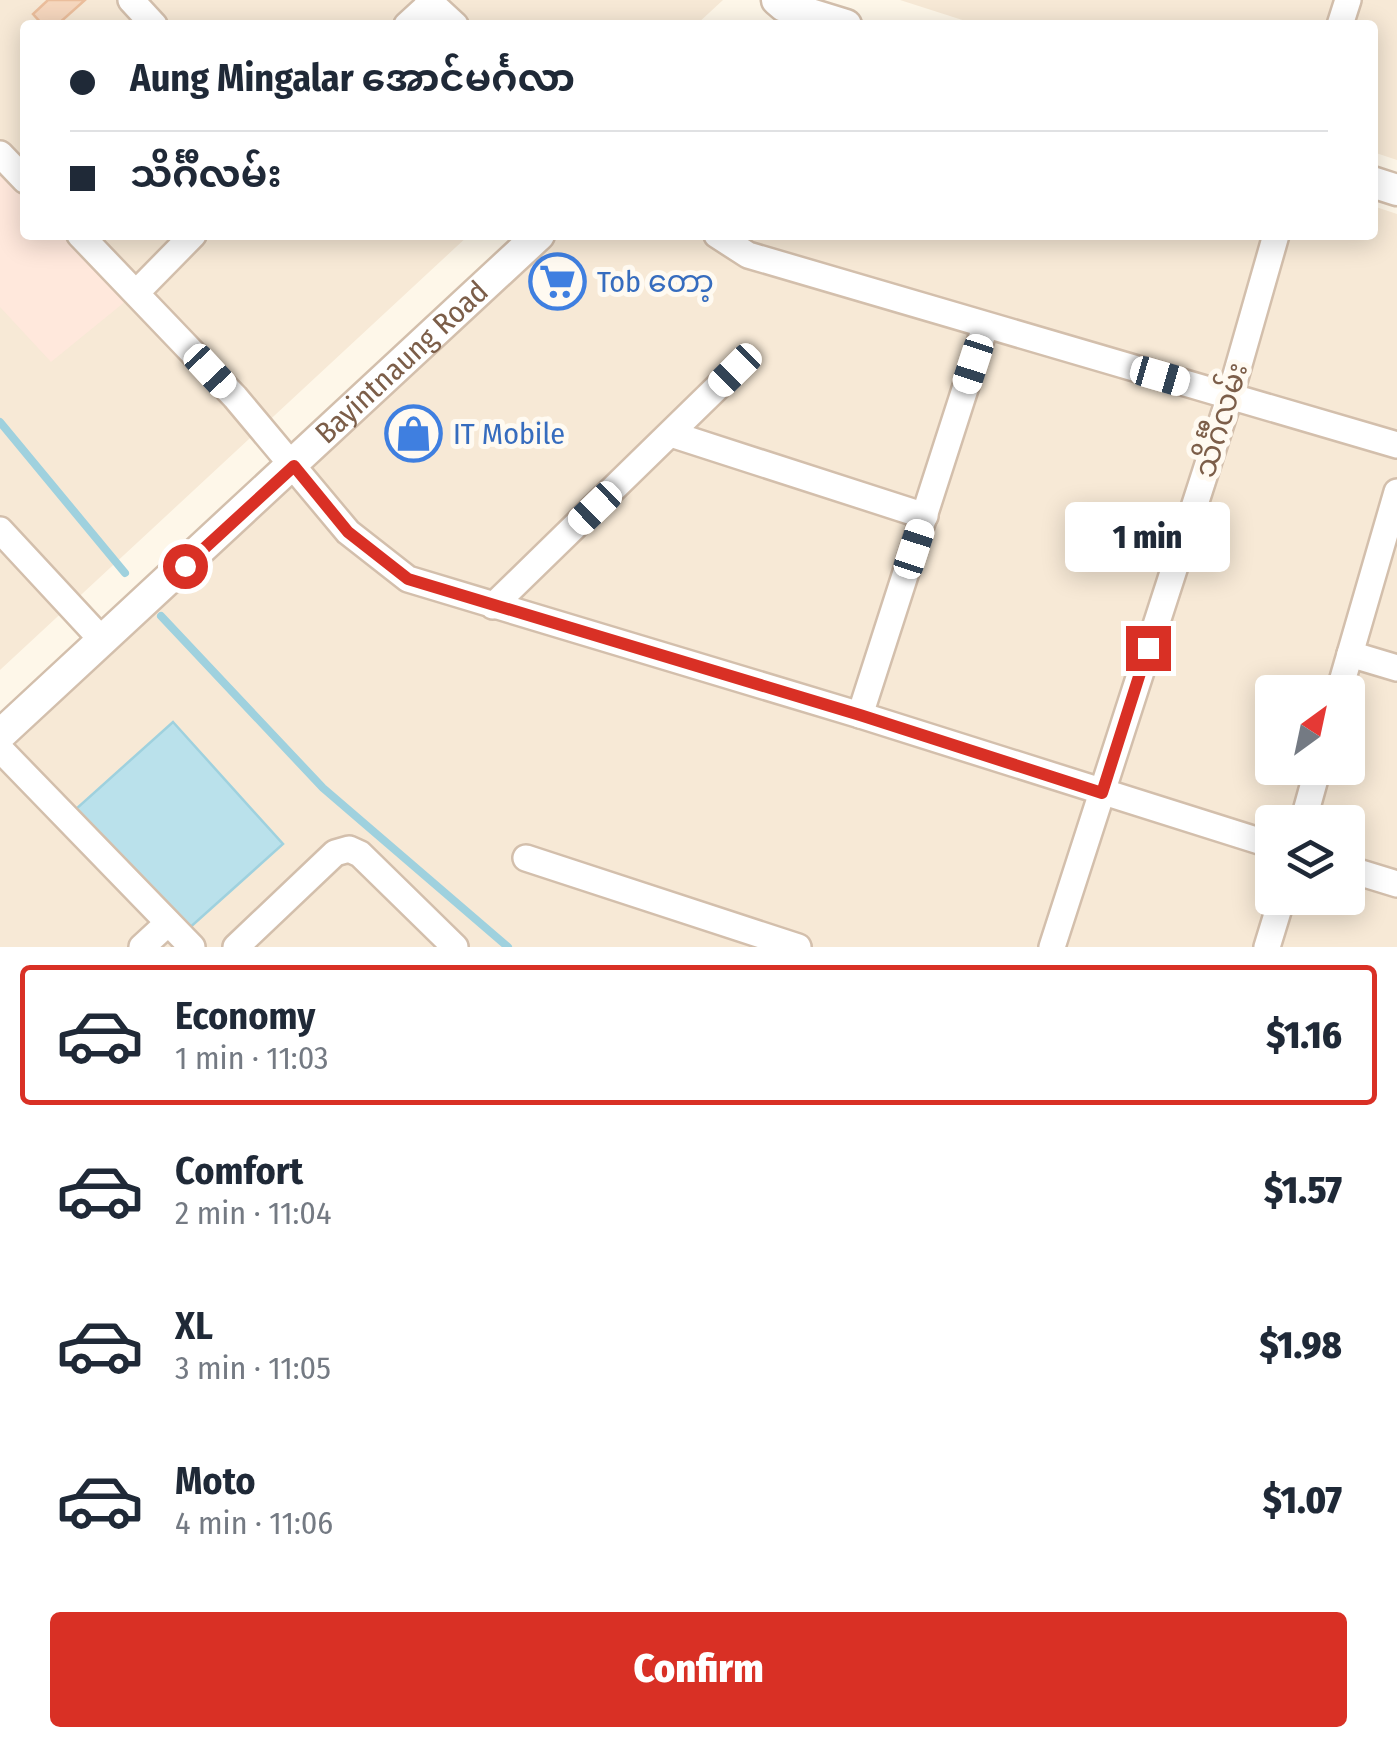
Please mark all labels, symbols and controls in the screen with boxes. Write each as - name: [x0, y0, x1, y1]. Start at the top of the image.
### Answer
- text: Aung Mingalar အောင်မင်္ဂလာ: [130, 55, 575, 101]
- text: သိင်္ဂီလမ်း: [130, 151, 282, 197]
- supermarket icon: Tob တော့: [528, 252, 588, 312]
- place label: Tob တော့: [597, 264, 714, 302]
- street label: Bayintnaung Road: [308, 273, 496, 451]
- car: [949, 331, 997, 397]
- car: [703, 338, 767, 402]
- car: [179, 339, 241, 403]
- car: [1127, 353, 1193, 399]
- street label: သိင်္ဂီလမ်း: [1183, 357, 1256, 482]
- shop icon: IT Mobile: [384, 404, 444, 464]
- place label: IT Mobile: [453, 416, 565, 452]
- car: [563, 476, 627, 540]
- callout: 1 min: [1066, 503, 1230, 573]
- car: [890, 516, 938, 582]
- text: 1 min: [1113, 518, 1182, 556]
- route start: [163, 544, 208, 589]
- route end: [1126, 626, 1171, 671]
- north arrow: [1255, 675, 1365, 785]
- map controls: [1255, 675, 1365, 915]
- button: layers: [1255, 805, 1365, 915]
- icon: car: [55, 990, 145, 1080]
- text: Economy: [175, 993, 315, 1039]
- text: $1.16: [1266, 1012, 1342, 1058]
- text: 1 min · 11:03: [175, 1039, 328, 1077]
- icon: car: [55, 1145, 145, 1235]
- text: Comfort: [175, 1148, 303, 1194]
- text: $1.57: [1264, 1167, 1342, 1213]
- text: 2 min · 11:04: [175, 1194, 331, 1232]
- icon: car: [55, 1300, 145, 1390]
- text: XL: [175, 1303, 213, 1349]
- text: $1.98: [1259, 1322, 1342, 1368]
- text: 3 min · 11:05: [175, 1349, 331, 1387]
- icon: car: [55, 1455, 145, 1545]
- text: Moto: [175, 1458, 256, 1504]
- text: $1.07: [1263, 1477, 1342, 1523]
- text: 4 min · 11:06: [175, 1504, 333, 1542]
- button: Confirm: [50, 1612, 1347, 1727]

